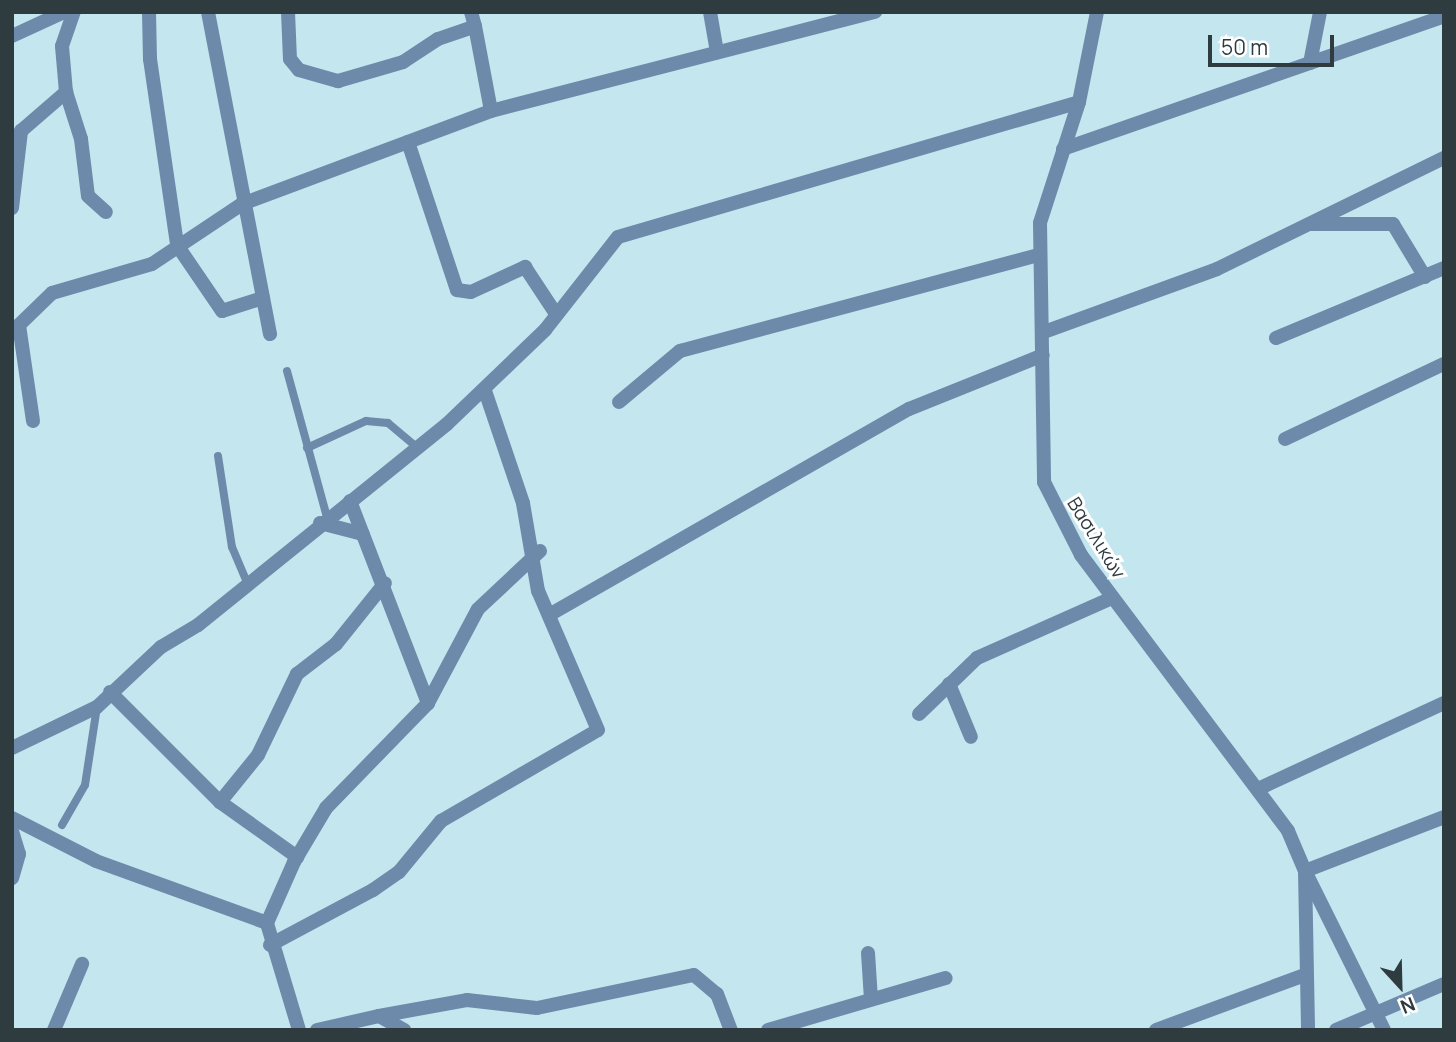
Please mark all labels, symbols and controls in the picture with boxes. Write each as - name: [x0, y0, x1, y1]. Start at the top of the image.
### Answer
- scale bar: [1211, 21, 1337, 65]
- text: 50 m: [1221, 33, 1268, 61]
- street label: Βασιλικών: [1062, 493, 1130, 583]
- north arrow: [1365, 951, 1435, 1021]
- text: N: [1397, 991, 1419, 1020]

